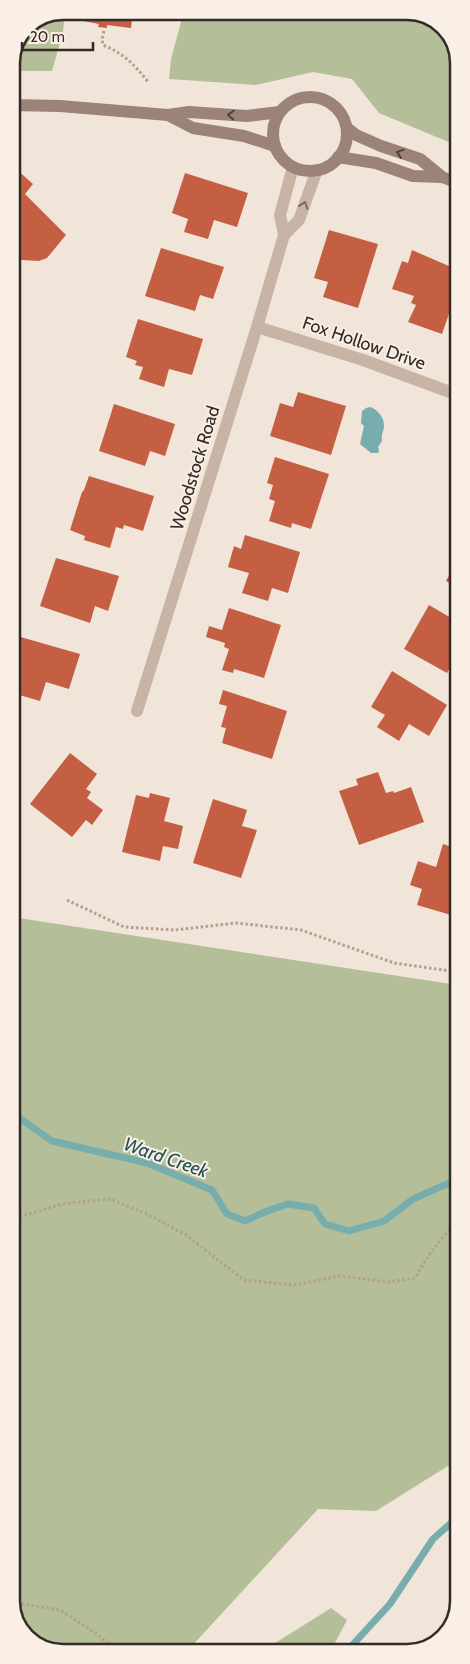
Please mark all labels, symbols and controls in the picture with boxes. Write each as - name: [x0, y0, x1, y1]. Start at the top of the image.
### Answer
- scale bar: [22, 20, 94, 52]
- text: 20 m: [30, 28, 65, 46]
- one-way arrow: [227, 110, 235, 121]
- one-way arrow: [397, 149, 405, 159]
- one-way arrow: [298, 201, 308, 210]
- street label: Fox Hollow Drive: [300, 312, 428, 374]
- street label: Woodstock Road: [166, 403, 224, 533]
- water label: Ward Creek: [121, 1132, 212, 1183]

